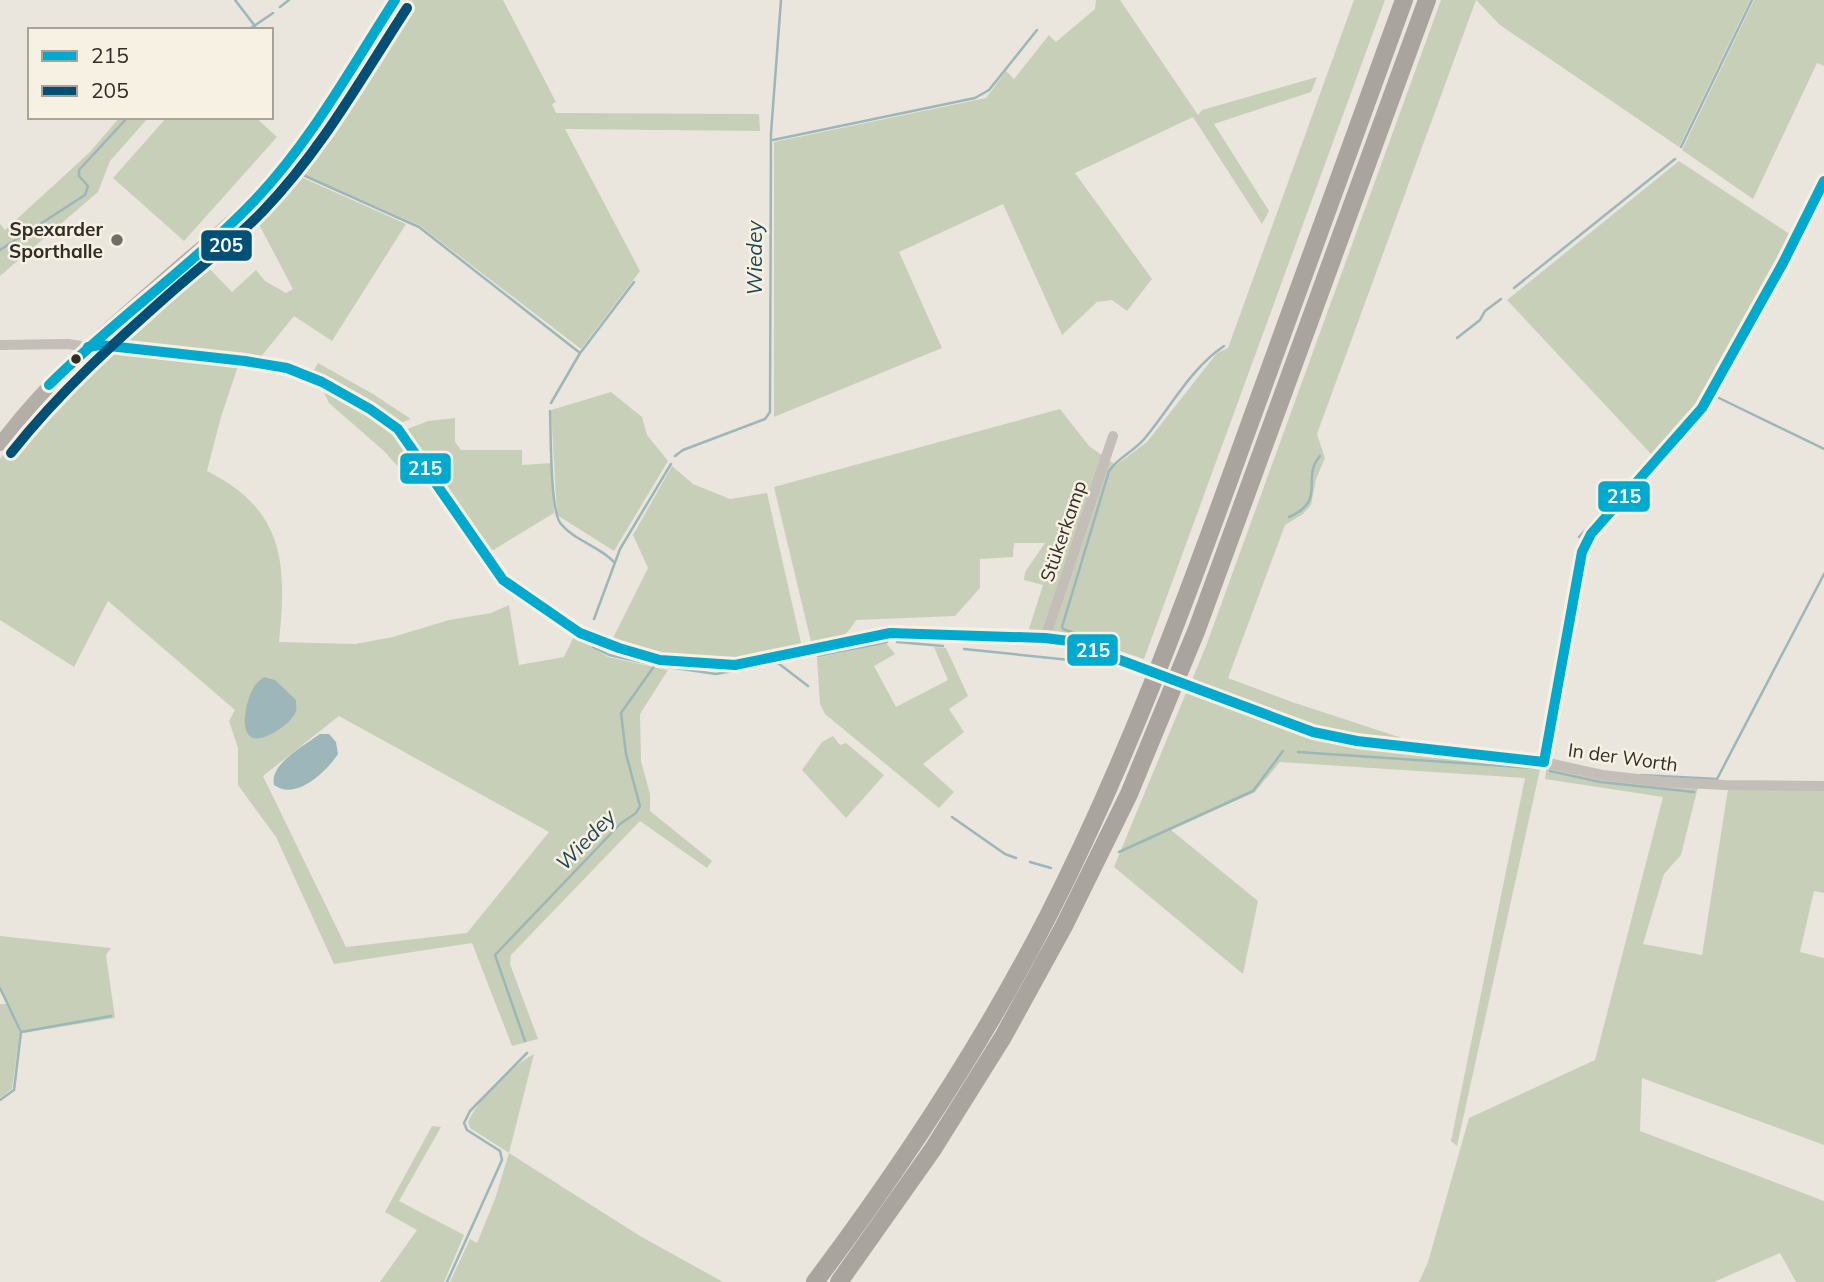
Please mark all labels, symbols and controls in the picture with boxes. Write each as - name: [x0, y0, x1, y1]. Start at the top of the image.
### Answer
- legend: [28, 28, 273, 119]
- text: 215: [91, 42, 129, 68]
- text: 205: [91, 77, 129, 103]
- place label: Spexarder Sporthalle: [9, 217, 104, 263]
- water label: Wiedey: [741, 220, 767, 295]
- line badge: 205: [200, 229, 253, 262]
- marker: Spexarder Sporthalle: [109, 232, 125, 248]
- text: 205: [209, 233, 243, 257]
- unlabelled marker: [69, 352, 83, 366]
- line badge: 215: [399, 452, 452, 485]
- text: 215: [408, 456, 442, 480]
- street label: Stükerkamp: [1035, 477, 1091, 585]
- line badge: 215: [1597, 480, 1651, 513]
- text: 215: [1607, 484, 1641, 508]
- line badge: 215: [1066, 633, 1119, 667]
- text: 215: [1076, 638, 1110, 662]
- street label: In der Worth: [1567, 737, 1679, 777]
- water label: Wiedey: [550, 803, 621, 875]

